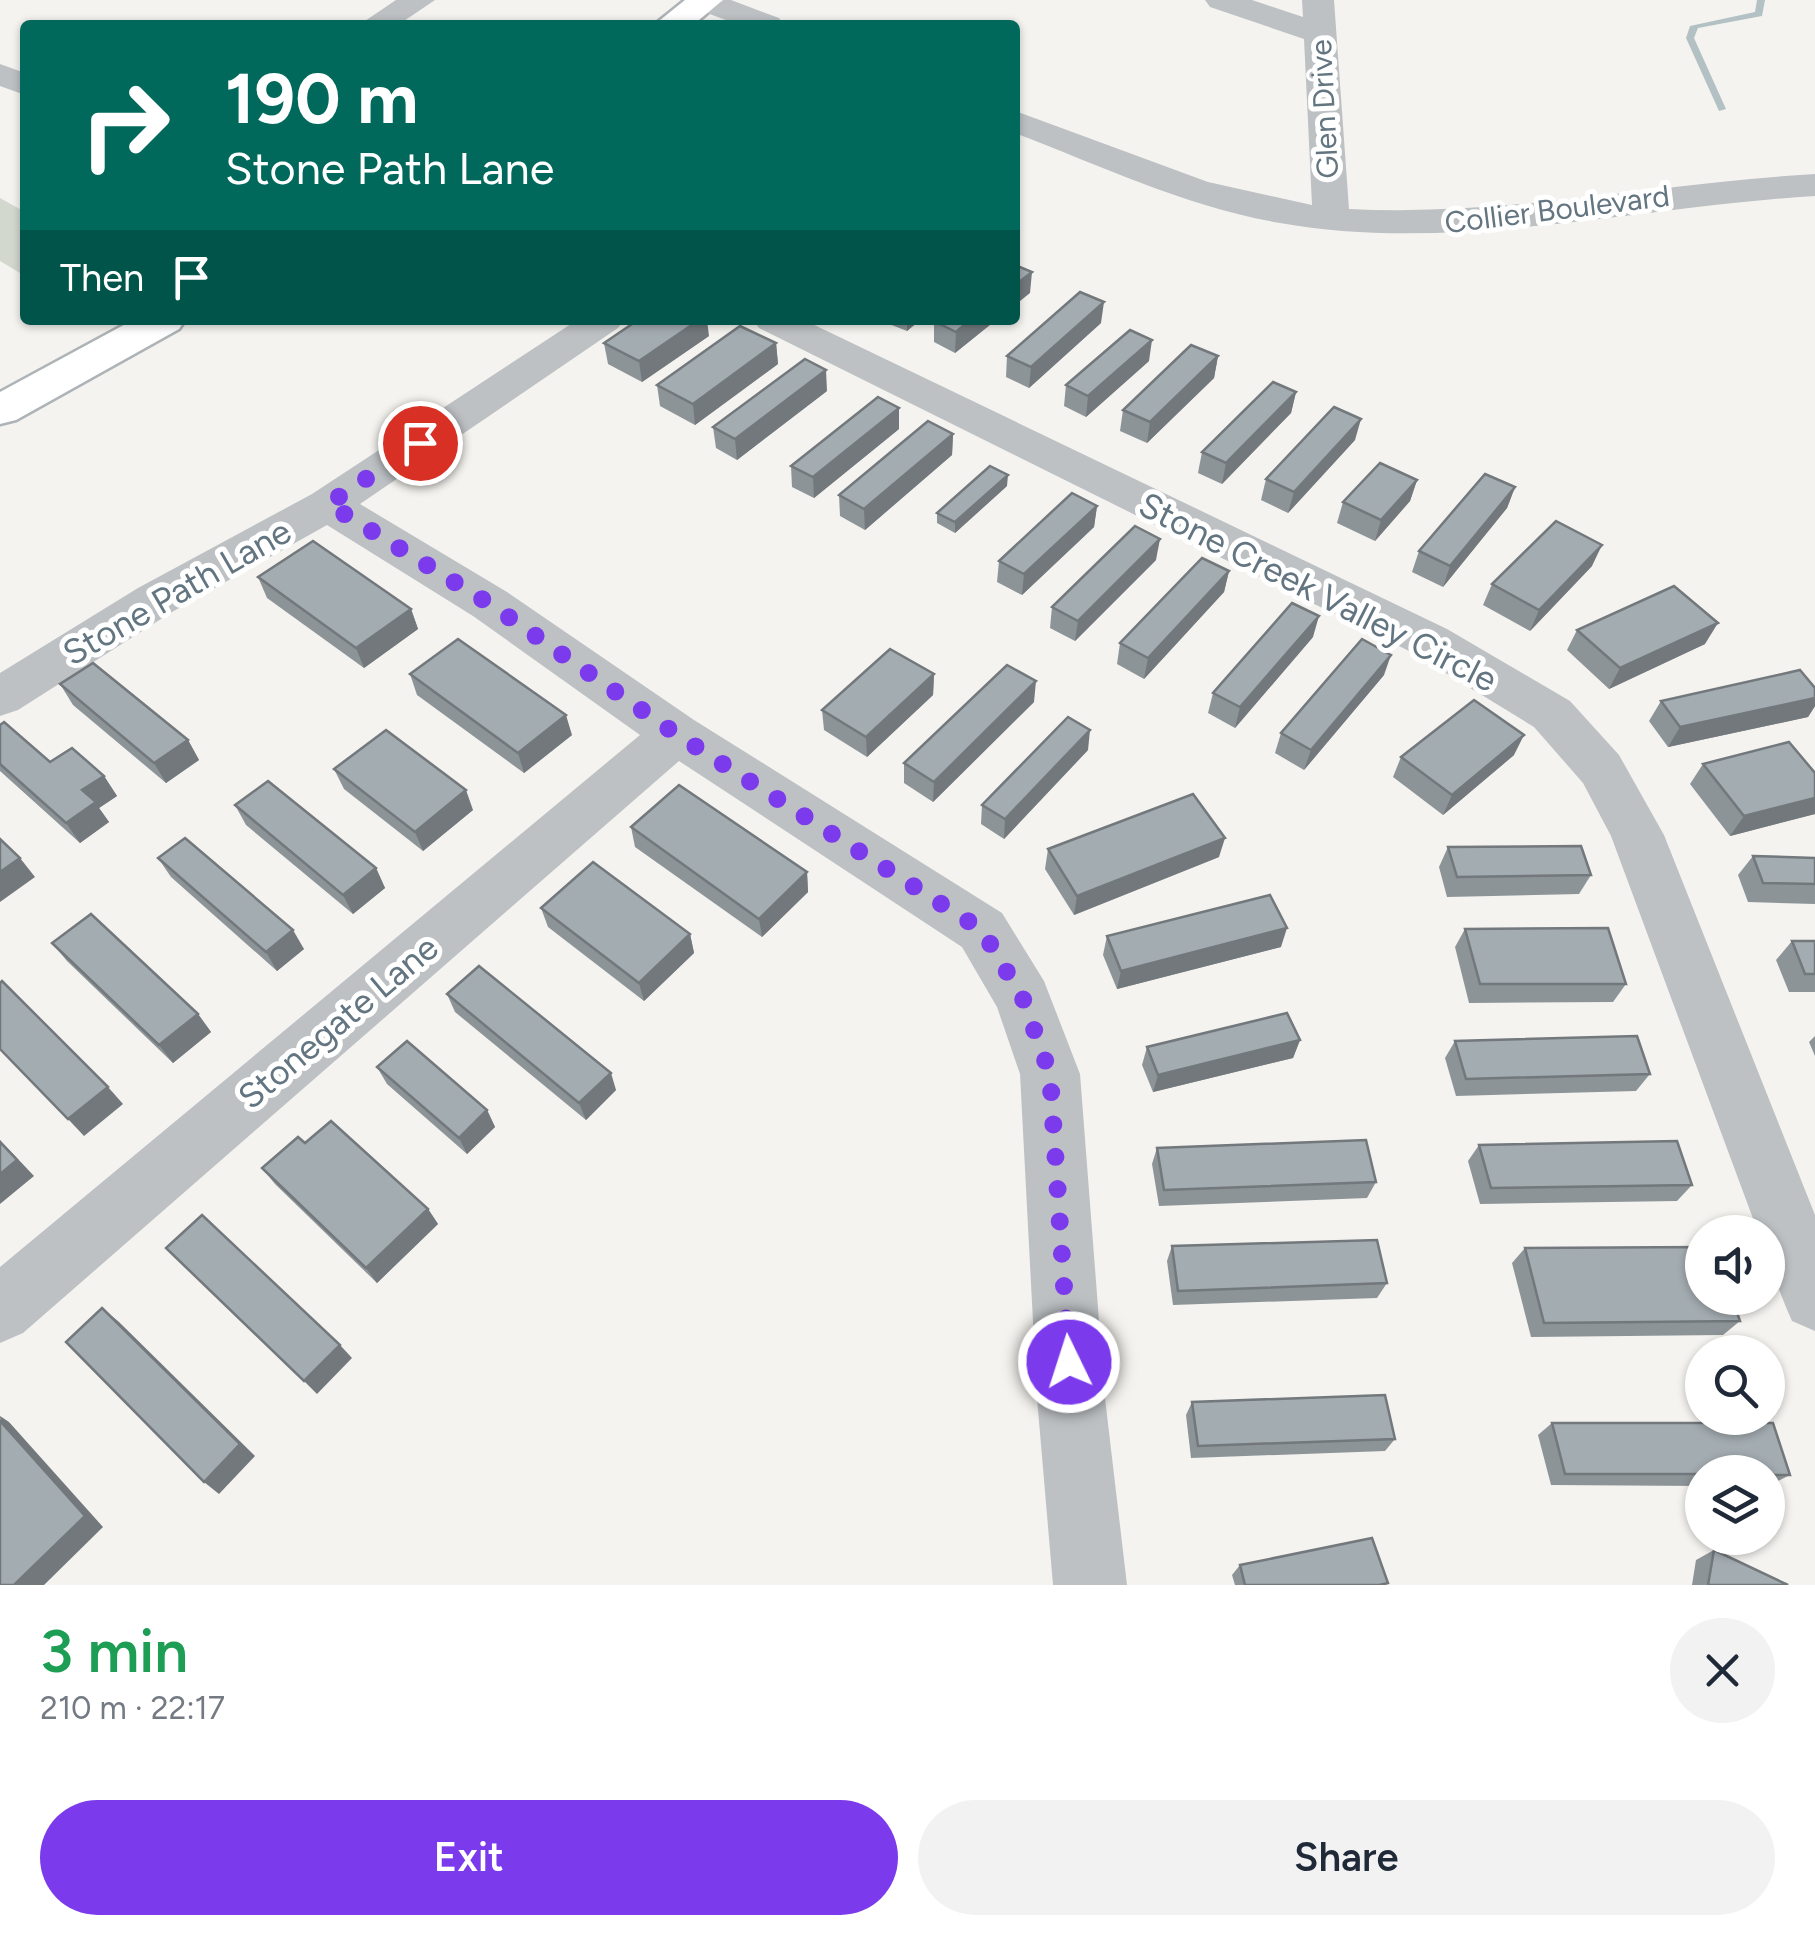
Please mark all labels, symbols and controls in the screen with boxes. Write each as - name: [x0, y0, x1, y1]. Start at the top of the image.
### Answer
- street label: Glen Drive: [1302, 38, 1346, 180]
- text: 190 m: [225, 56, 418, 141]
- icon: right: [60, 60, 190, 190]
- text: Stone Path Lane: [225, 141, 554, 195]
- street label: Collier Boulevard: [1442, 177, 1672, 241]
- icon: arrive: [164, 250, 219, 305]
- text: Then: [60, 255, 144, 301]
- pin: [378, 401, 463, 486]
- icon: arrive: [393, 416, 448, 471]
- street label: Stone Creek Valley Circle: [1132, 483, 1504, 701]
- street label: Stone Path Lane: [56, 510, 298, 674]
- street label: Stonegate Lane: [230, 926, 446, 1118]
- map controls: [1685, 1215, 1785, 1555]
- button: sound: [1685, 1215, 1785, 1315]
- position arrow: [1017, 1310, 1121, 1414]
- button: search: [1685, 1335, 1785, 1435]
- button: layers: [1685, 1455, 1785, 1555]
- text: 3 min: [40, 1615, 188, 1687]
- button: close: [1670, 1618, 1775, 1723]
- text: 210 m · 22:17: [40, 1689, 225, 1727]
- button: Exit: [40, 1800, 898, 1915]
- button: Share: [918, 1800, 1775, 1915]

